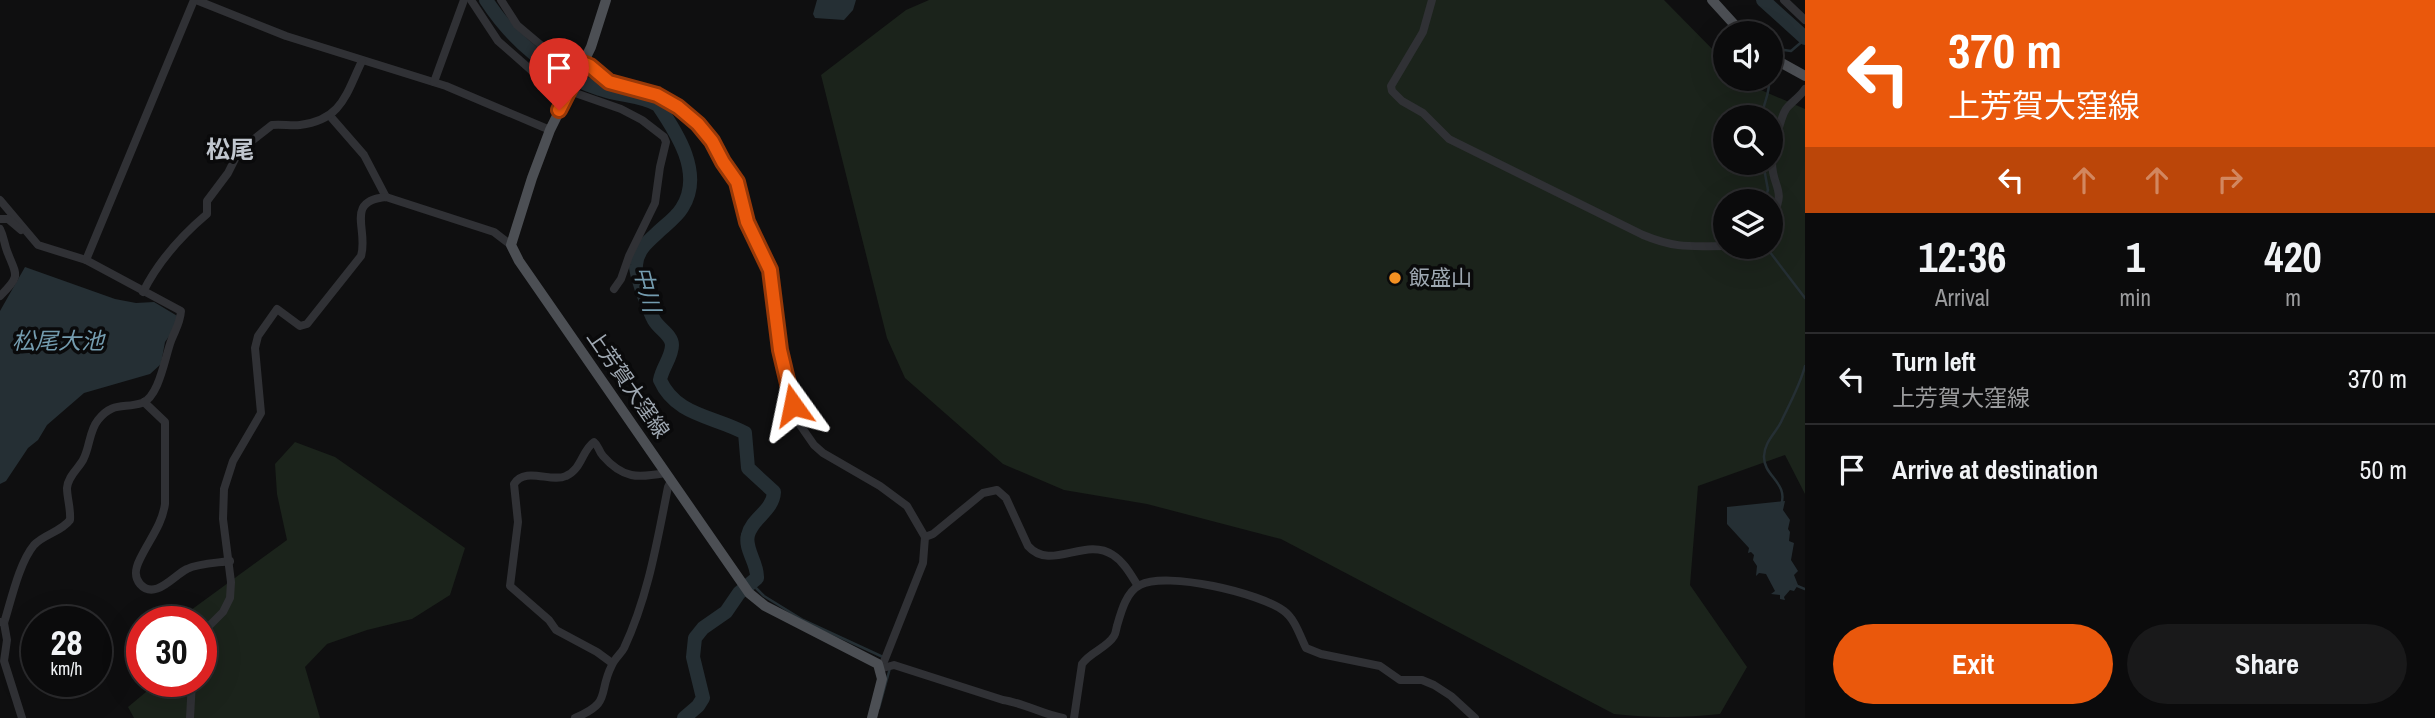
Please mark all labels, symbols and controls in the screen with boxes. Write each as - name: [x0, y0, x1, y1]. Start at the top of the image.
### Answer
- text: 370 m: [1948, 17, 2062, 83]
- map controls: [1713, 21, 1783, 259]
- button: sound: [1713, 21, 1783, 91]
- icon: left: [1833, 28, 1924, 119]
- pin: [529, 38, 589, 110]
- icon: arrive: [540, 49, 578, 87]
- text: 上芳賀大窪線: [1948, 84, 2140, 127]
- button: search: [1713, 105, 1783, 175]
- district label: 松尾: [206, 133, 254, 165]
- icon: left: [1992, 161, 2030, 199]
- icon: ahead: [2065, 161, 2103, 199]
- icon: ahead: [2138, 161, 2176, 199]
- icon: right: [2211, 161, 2249, 199]
- button: layers: [1713, 189, 1783, 259]
- text: 12:36: [1918, 229, 2006, 285]
- text: 1: [2126, 229, 2145, 285]
- text: 420: [2264, 229, 2322, 285]
- water label: 中川: [627, 263, 669, 318]
- place label: 飯盛山: [1409, 263, 1472, 292]
- marker: 飯盛山: [1387, 270, 1403, 286]
- text: Arrival: [1935, 282, 1990, 313]
- text: min: [2120, 282, 2151, 313]
- text: m: [2285, 282, 2301, 313]
- street label: 上芳賀大窪線: [580, 324, 676, 444]
- water label: 松尾大池: [12, 325, 106, 356]
- text: Turn left: [1892, 344, 1976, 379]
- icon: left: [1833, 360, 1871, 398]
- text: 370 m: [2348, 361, 2407, 396]
- position arrow: [756, 368, 830, 442]
- text: 上芳賀大窪線: [1892, 382, 2030, 413]
- icon: arrive: [1833, 451, 1871, 489]
- text: Arrive at destination: [1892, 452, 2098, 487]
- text: 50 m: [2360, 452, 2407, 487]
- speed limit sign: 30: [126, 606, 217, 697]
- text: 28: [51, 619, 82, 666]
- button: Exit: [1833, 624, 2113, 704]
- button: Share: [2127, 624, 2407, 704]
- text: km/h: [51, 656, 83, 681]

